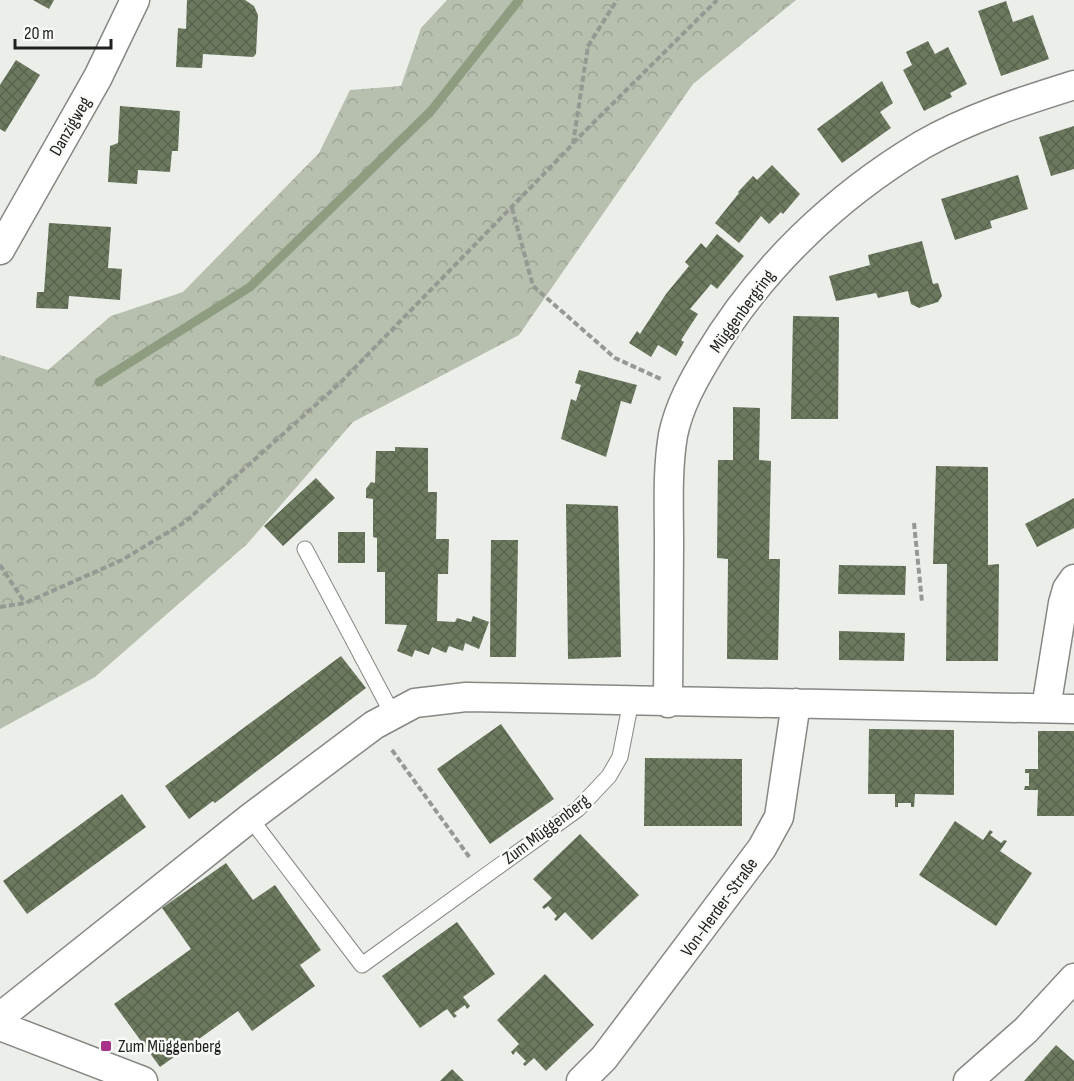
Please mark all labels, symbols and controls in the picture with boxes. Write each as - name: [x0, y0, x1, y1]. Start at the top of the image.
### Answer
- scale bar: [15, 12, 111, 50]
- text: 20 m: [24, 23, 54, 44]
- street label: Danzigweg: [45, 93, 96, 159]
- street label: Müggenbergring: [705, 266, 780, 357]
- street label: Zum Müggenberg: [499, 790, 594, 869]
- street label: Von-Herder-Straße: [677, 854, 762, 961]
- place label: Zum Müggenberg: [118, 1036, 221, 1057]
- marker: Zum Müggenberg: [99, 1039, 113, 1053]

